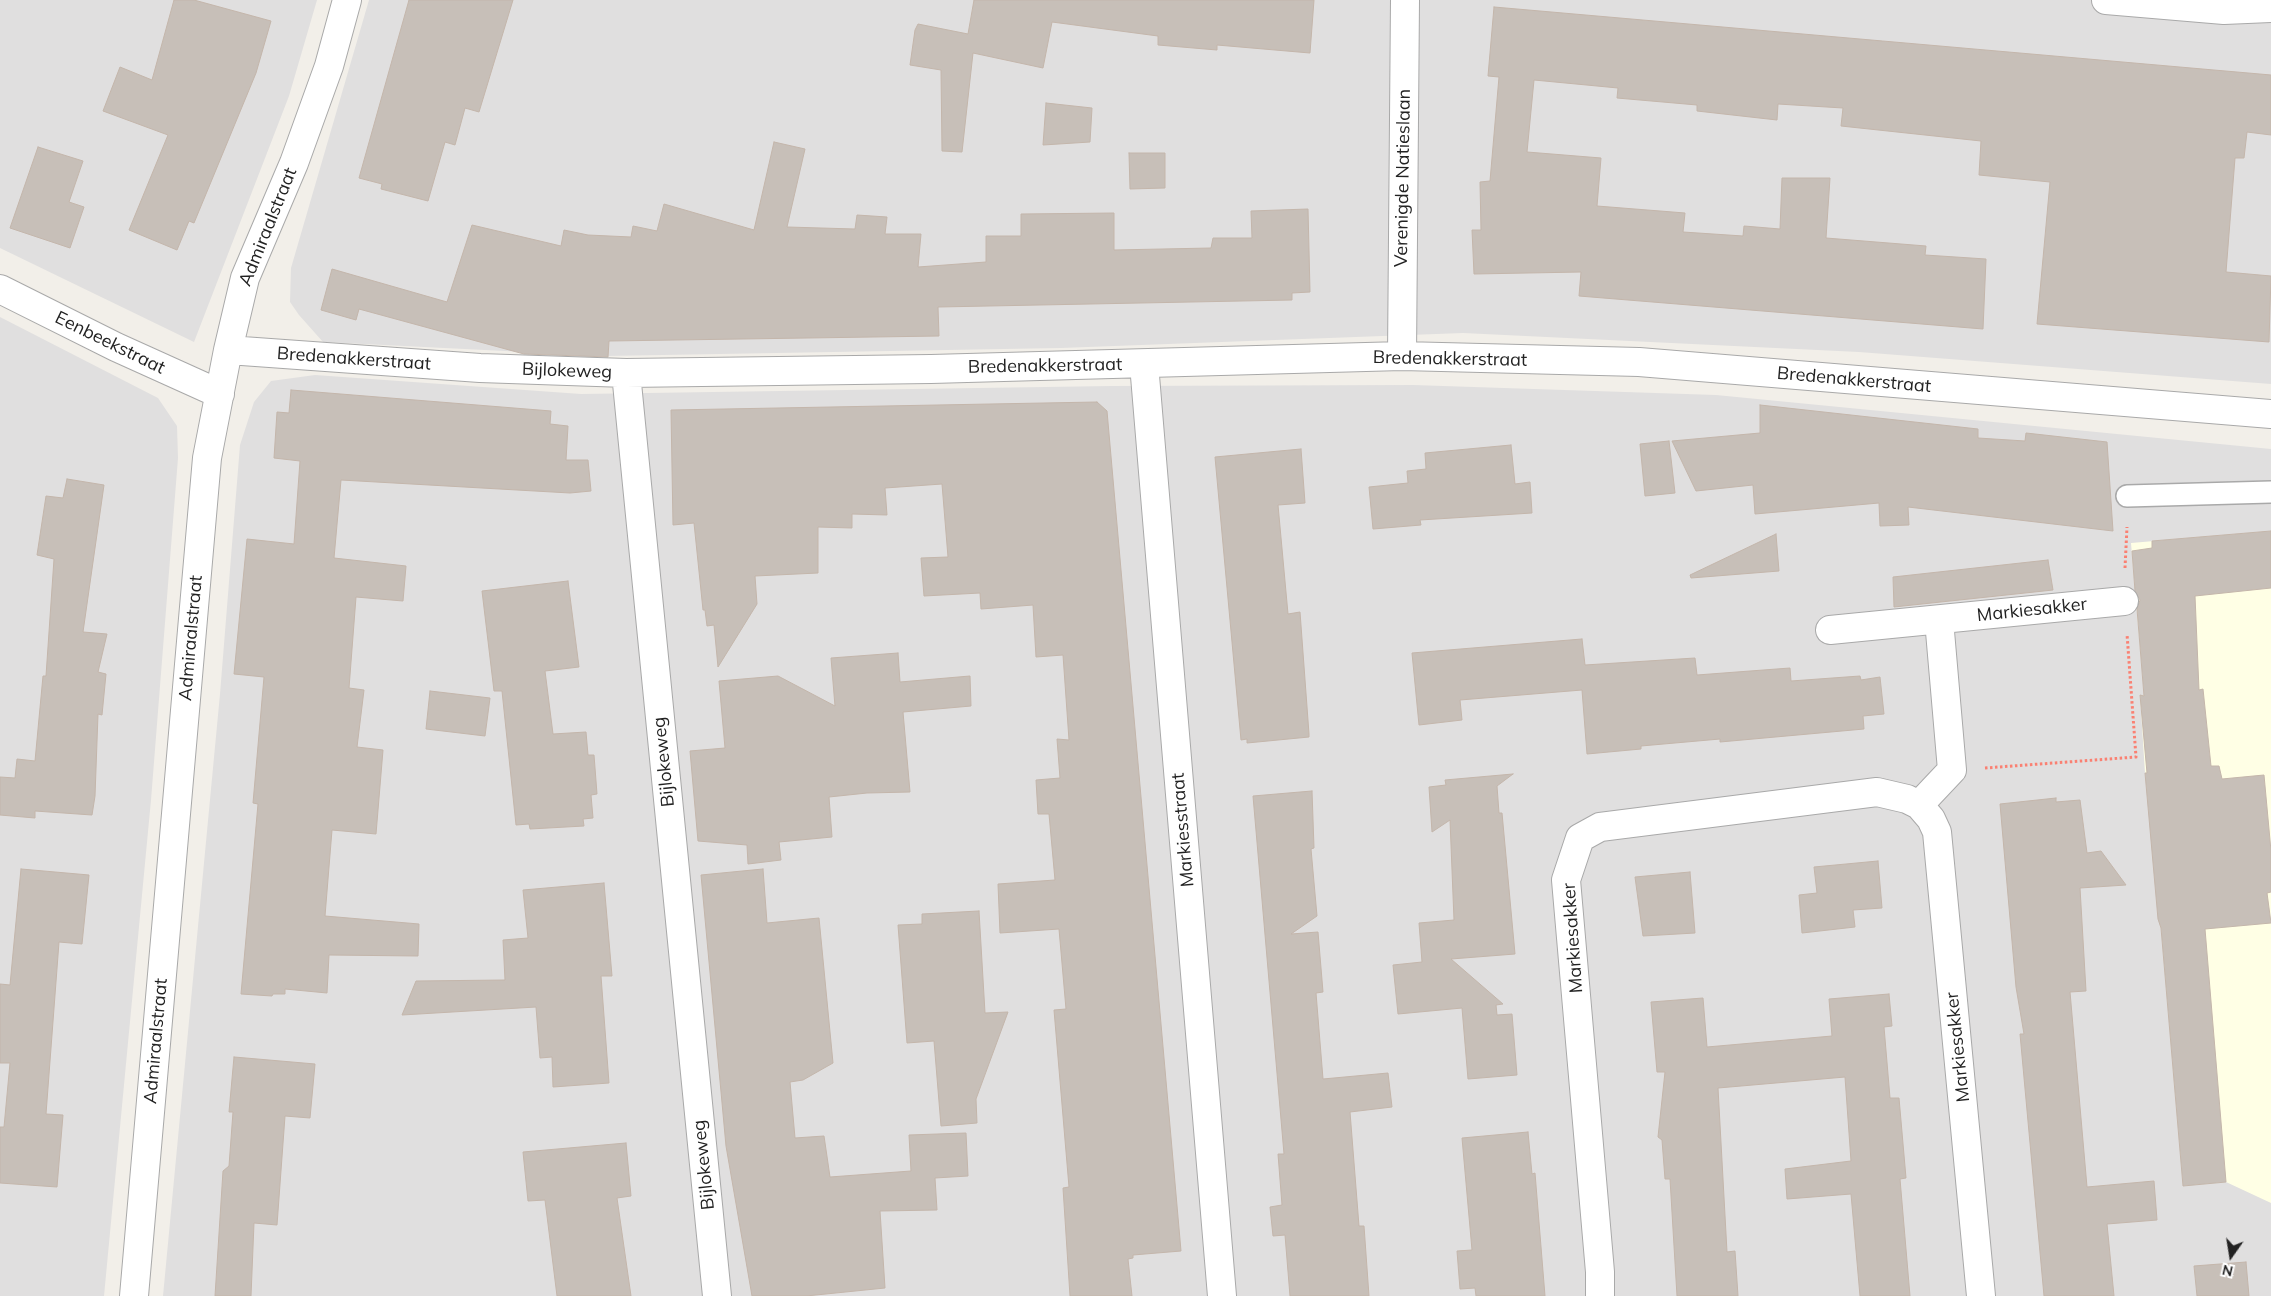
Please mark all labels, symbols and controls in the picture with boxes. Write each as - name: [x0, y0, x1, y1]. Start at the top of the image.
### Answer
- street label: Verenigde Natieslaan: [1391, 89, 1415, 267]
- street label: Admiraalstraat: [234, 165, 302, 289]
- street label: Eenbeekstraat: [51, 307, 169, 379]
- street label: Bredenakkerstraat: [276, 343, 432, 375]
- street label: Bredenakkerstraat: [1373, 347, 1527, 371]
- street label: Bredenakkerstraat: [968, 354, 1122, 378]
- street label: Bijlokeweg: [522, 359, 612, 383]
- street label: Bredenakkerstraat: [1776, 363, 1932, 397]
- street label: Admiraalstraat: [175, 574, 207, 702]
- street label: Markiesakker: [1976, 593, 2088, 627]
- street label: Bijlokeweg: [649, 716, 679, 808]
- street label: Markiesstraat: [1167, 772, 1199, 888]
- street label: Markiesakker: [1558, 882, 1588, 994]
- street label: Admiraalstraat: [140, 977, 172, 1105]
- street label: Markiesakker: [1941, 991, 1975, 1103]
- street label: Bijlokeweg: [689, 1119, 719, 1211]
- north arrow: [2206, 1231, 2256, 1281]
- text: N: [2220, 1261, 2235, 1281]

